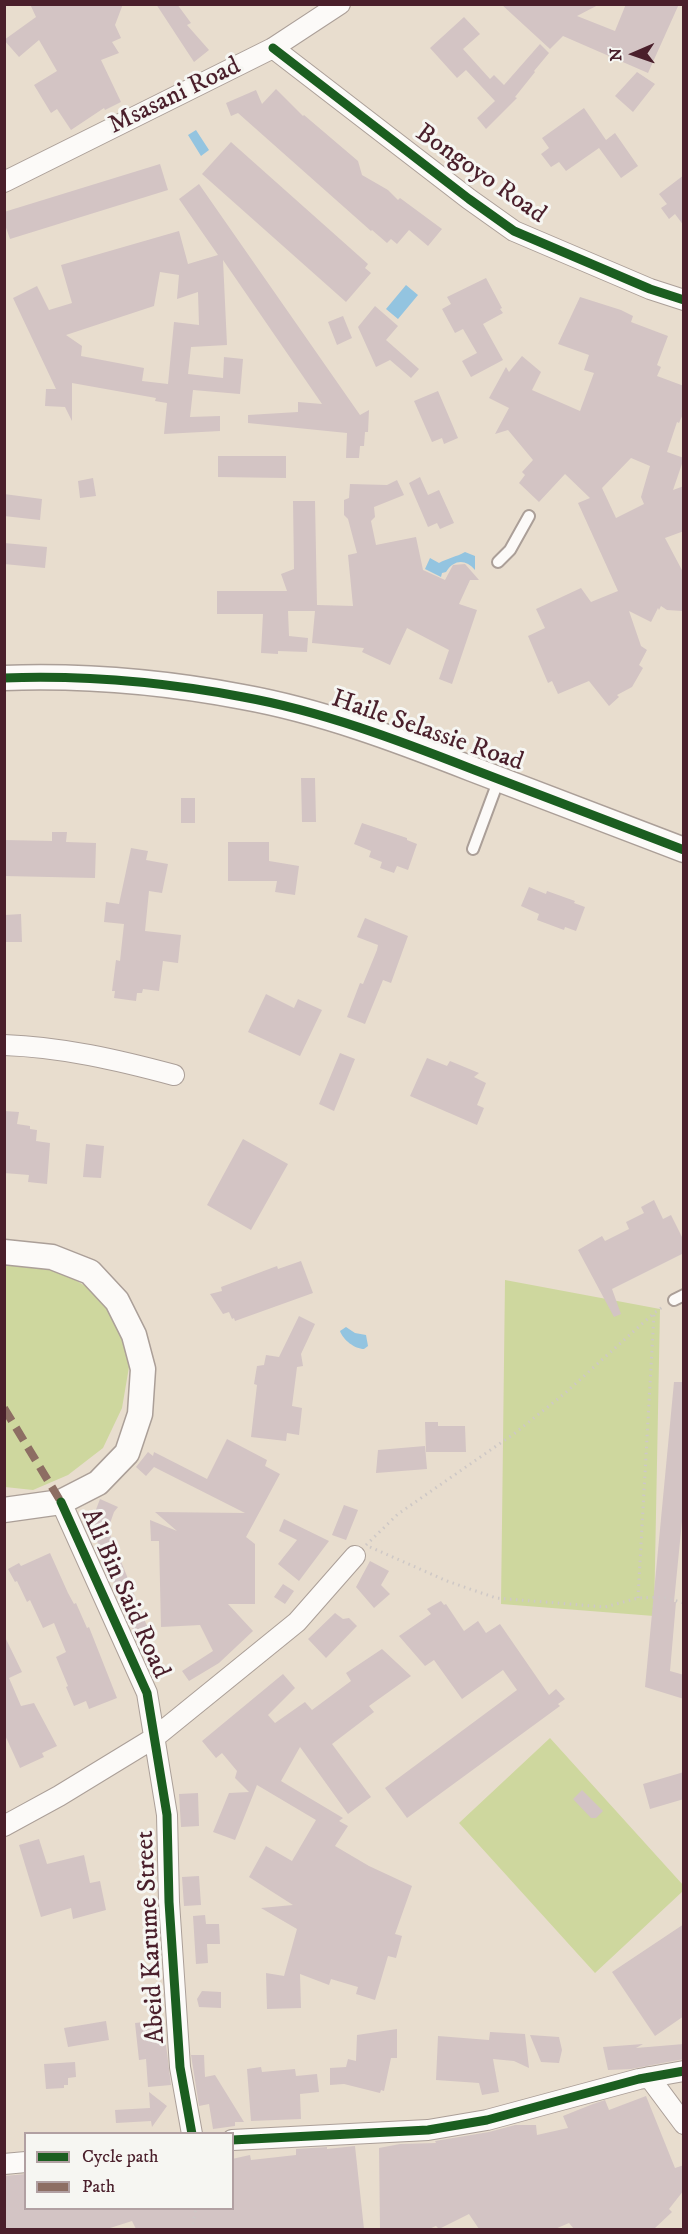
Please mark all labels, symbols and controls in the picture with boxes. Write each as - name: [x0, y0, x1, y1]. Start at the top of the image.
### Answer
- north arrow: [604, 24, 664, 84]
- text: N: [606, 48, 626, 62]
- street label: Msasani Road: [104, 52, 246, 142]
- street label: Bongoyo Road: [409, 119, 551, 231]
- street label: Haile Selassie Road: [327, 685, 527, 779]
- street label: Ali Bin Said Road: [73, 1504, 175, 1684]
- street label: Abeid Karume Street: [131, 1830, 173, 2044]
- legend: [24, 2132, 234, 2210]
- text: Cycle path: [82, 2146, 159, 2168]
- text: Path: [82, 2176, 115, 2198]

